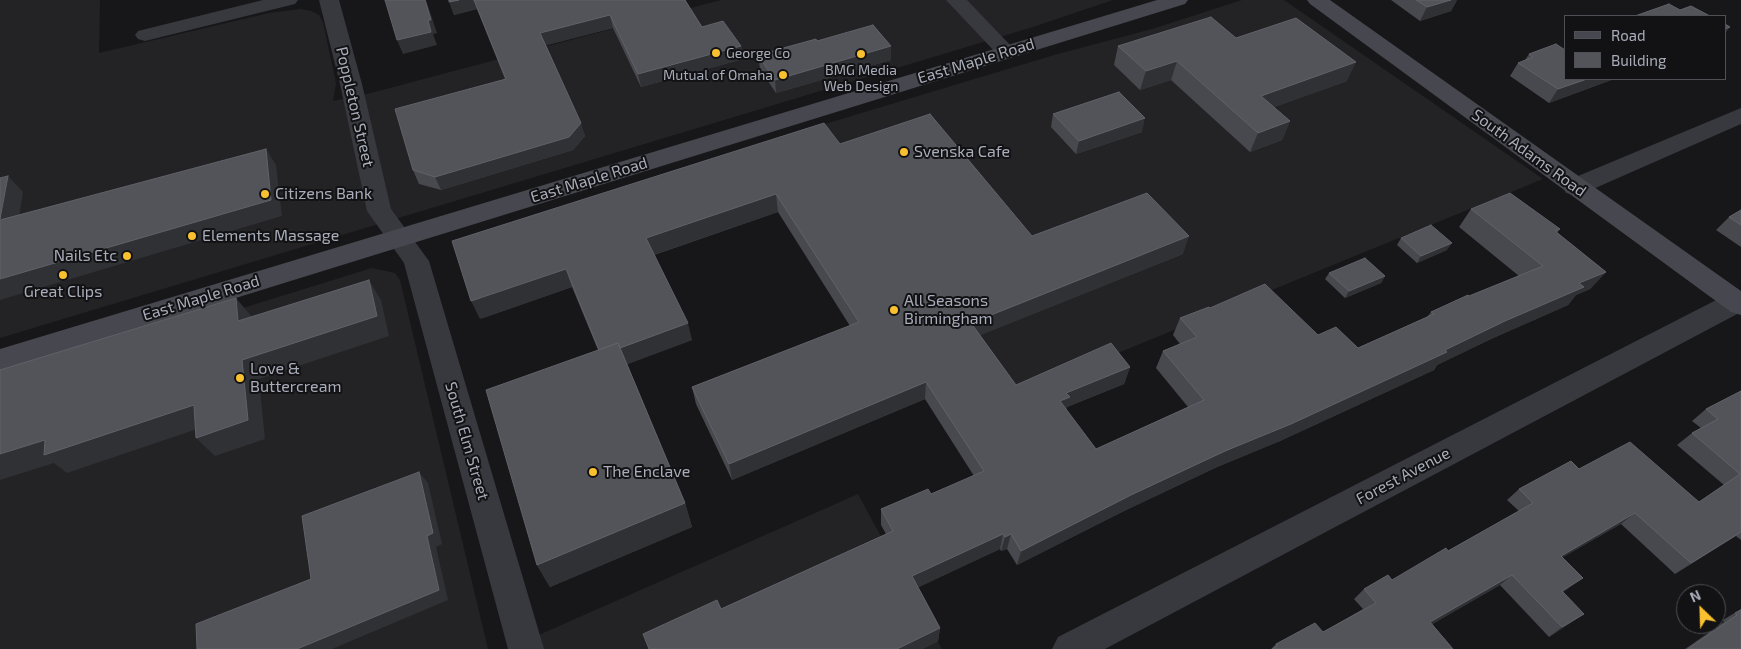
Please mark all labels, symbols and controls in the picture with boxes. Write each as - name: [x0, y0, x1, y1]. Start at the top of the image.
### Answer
- legend: [1564, 15, 1726, 80]
- text: Road: [1611, 26, 1646, 44]
- street label: East Maple Road: [915, 34, 1037, 88]
- street label: Poppleton Street: [332, 45, 378, 169]
- place label: George Co: [726, 45, 790, 61]
- marker: George Co: [710, 47, 722, 59]
- marker: BMG Media Web Design: [855, 48, 867, 60]
- text: Building: [1611, 51, 1666, 69]
- place label: BMG Media Web Design: [824, 62, 898, 94]
- place label: Mutual of Omaha: [663, 67, 773, 83]
- marker: Mutual of Omaha: [777, 69, 789, 81]
- street label: South Adams Road: [1468, 105, 1590, 201]
- place label: Svenska Cafe: [914, 142, 1010, 162]
- marker: Svenska Cafe: [898, 146, 910, 158]
- street label: East Maple Road: [528, 153, 650, 207]
- place label: Citizens Bank: [275, 184, 372, 204]
- marker: Citizens Bank: [259, 188, 271, 200]
- place label: Elements Massage: [202, 226, 339, 246]
- marker: Elements Massage: [186, 230, 198, 242]
- place label: Nails Etc: [54, 246, 117, 266]
- marker: Nails Etc: [121, 250, 133, 262]
- marker: Great Clips: [57, 269, 69, 281]
- street label: East Maple Road: [140, 271, 262, 325]
- place label: Great Clips: [24, 282, 102, 302]
- place label: All Seasons Birmingham: [904, 291, 993, 329]
- marker: All Seasons Birmingham: [888, 304, 900, 316]
- place label: Love & Buttercream: [250, 359, 341, 397]
- marker: Love & Buttercream: [234, 372, 246, 384]
- street label: South Elm Street: [441, 380, 493, 502]
- street label: Forest Avenue: [1353, 443, 1453, 509]
- place label: The Enclave: [603, 462, 690, 482]
- marker: The Enclave: [587, 466, 599, 478]
- north arrow: [1676, 584, 1726, 634]
- text: N: [1687, 586, 1703, 606]

